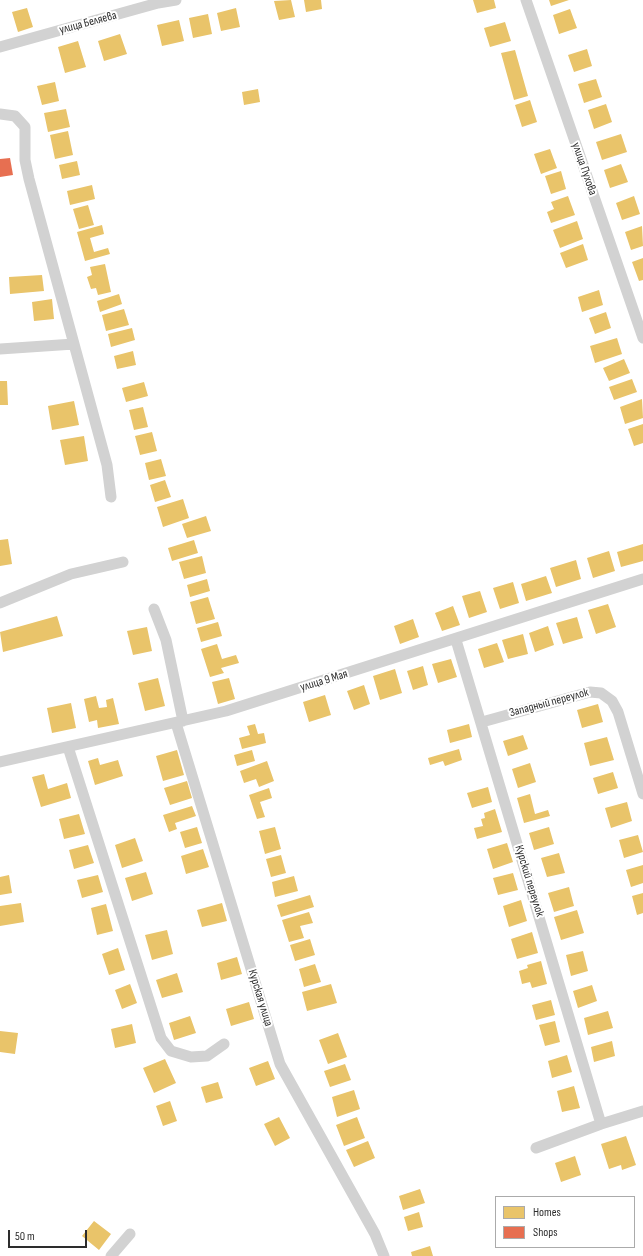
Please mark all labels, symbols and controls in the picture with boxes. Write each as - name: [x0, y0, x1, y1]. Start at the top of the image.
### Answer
- street label: улица Беляева: [58, 8, 118, 38]
- street label: улица Пухова: [568, 141, 600, 197]
- street label: улица 9 Мая: [298, 667, 350, 695]
- street label: Западный переулок: [508, 686, 590, 720]
- street label: Курский переулок: [511, 843, 547, 919]
- street label: Курская улица: [245, 968, 275, 1028]
- legend: [495, 1196, 635, 1248]
- text: Homes: [533, 1205, 561, 1220]
- scale bar: [10, 1222, 89, 1248]
- text: Shops: [533, 1225, 558, 1240]
- text: 50 m: [15, 1229, 35, 1244]

